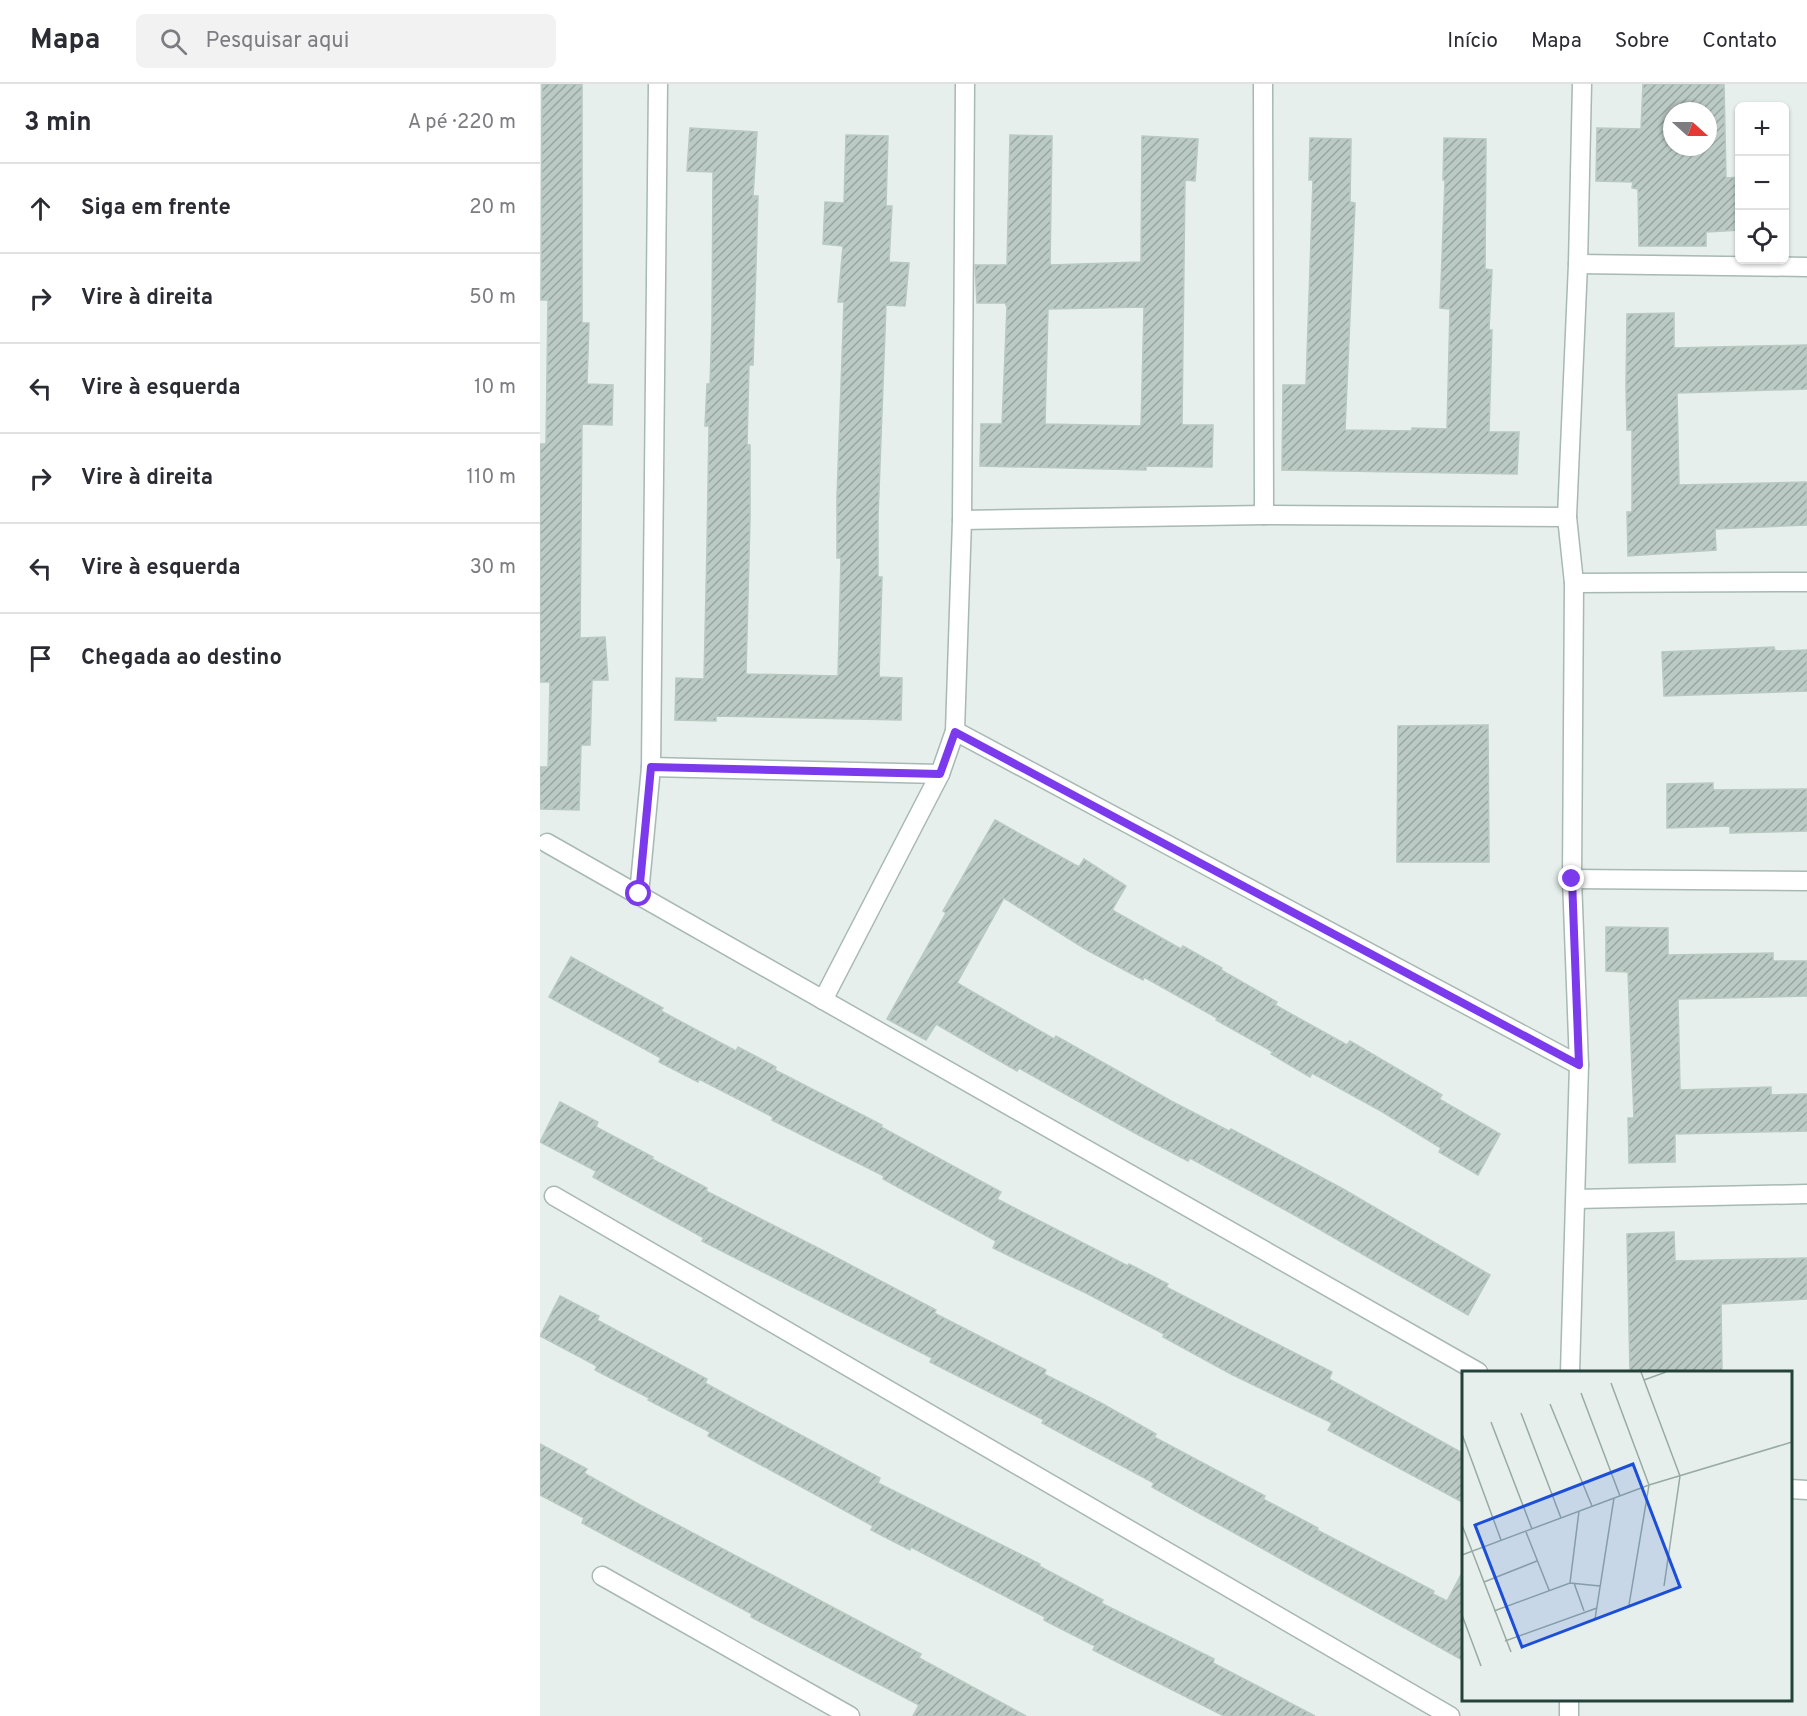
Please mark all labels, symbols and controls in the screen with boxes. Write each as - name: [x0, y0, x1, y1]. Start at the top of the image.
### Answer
- search box: [136, 14, 556, 68]
- text: Mapa: [30, 23, 100, 59]
- icon: search: [157, 25, 190, 58]
- text: Pesquisar aqui: [205, 28, 349, 55]
- text: Início: [1447, 28, 1498, 55]
- text: Mapa: [1531, 28, 1582, 55]
- text: Sobre: [1615, 28, 1669, 55]
- text: Contato: [1702, 28, 1777, 55]
- north arrow: [1663, 102, 1717, 156]
- map controls: [1735, 102, 1789, 264]
- button: +: [1735, 102, 1789, 156]
- text: 3 min: [24, 107, 92, 140]
- text: A pé · 220 m: [408, 110, 516, 136]
- button: −: [1735, 156, 1789, 210]
- icon: ahead: [24, 192, 57, 225]
- text: Siga em frente: [81, 195, 231, 222]
- text: 20 m: [469, 195, 516, 221]
- button: locate: [1735, 210, 1789, 264]
- icon: right: [24, 282, 57, 315]
- text: Vire à direita: [81, 285, 213, 312]
- text: 50 m: [469, 285, 516, 311]
- icon: left: [24, 372, 57, 405]
- text: Vire à esquerda: [81, 375, 240, 402]
- text: 10 m: [474, 375, 516, 401]
- icon: right: [24, 462, 57, 495]
- text: Vire à direita: [81, 465, 213, 492]
- text: 110 m: [467, 465, 516, 491]
- icon: left: [24, 552, 57, 585]
- text: Vire à esquerda: [81, 555, 240, 582]
- text: 30 m: [470, 555, 516, 581]
- icon: arrive: [24, 642, 57, 675]
- text: Chegada ao destino: [81, 645, 282, 672]
- route end: [1558, 865, 1584, 891]
- route start: [625, 880, 651, 906]
- inset map: [1462, 1371, 1792, 1701]

